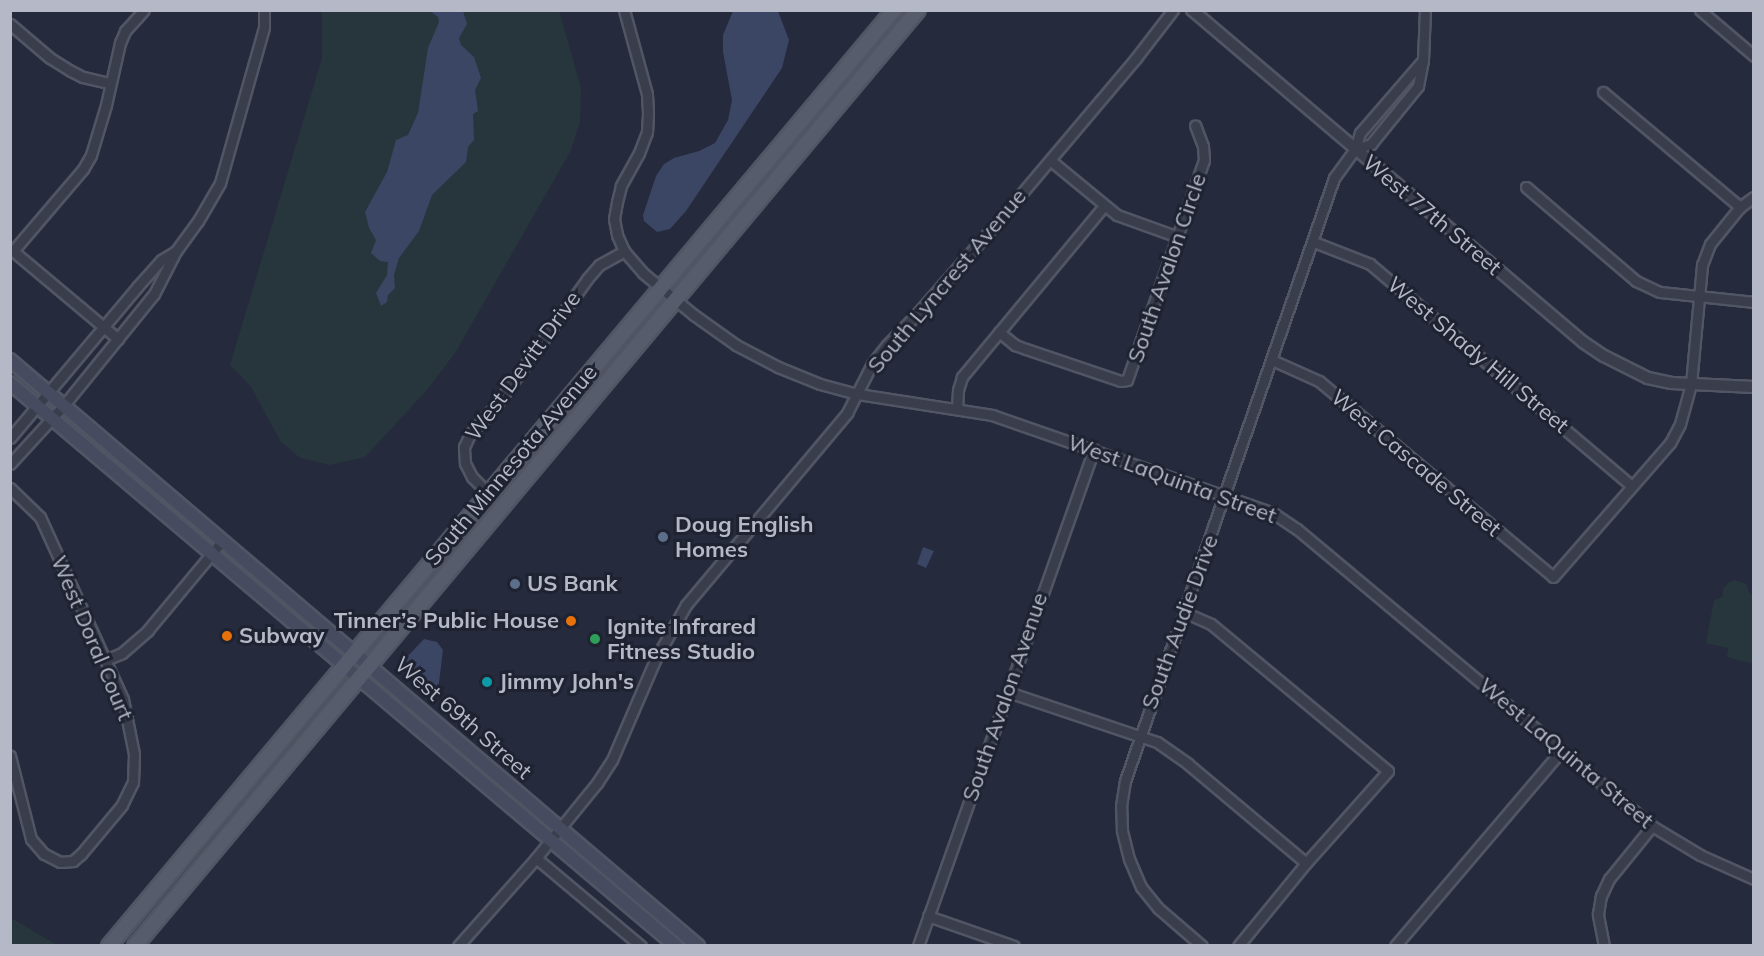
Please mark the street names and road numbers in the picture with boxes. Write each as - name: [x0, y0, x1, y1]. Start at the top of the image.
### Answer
- street label: West 77th Street: [1357, 149, 1507, 281]
- street label: South Avalon Circle: [1122, 170, 1212, 366]
- street label: South Lyncrest Avenue: [862, 183, 1032, 379]
- street label: West Shady Hill Street: [1382, 271, 1574, 439]
- street label: West Devitt Drive: [460, 286, 586, 446]
- street label: South Minnesota Avenue: [419, 359, 603, 571]
- street label: West Cascade Street: [1326, 384, 1506, 542]
- street label: West LaQuinta Street: [1064, 429, 1280, 529]
- street label: South Audie Drive: [1136, 531, 1224, 713]
- street label: West Doral Court: [45, 552, 139, 724]
- street label: South Avalon Avenue: [957, 589, 1053, 805]
- street label: West 69th Street: [389, 651, 537, 785]
- street label: West LaQuinta Street: [1473, 672, 1659, 834]

